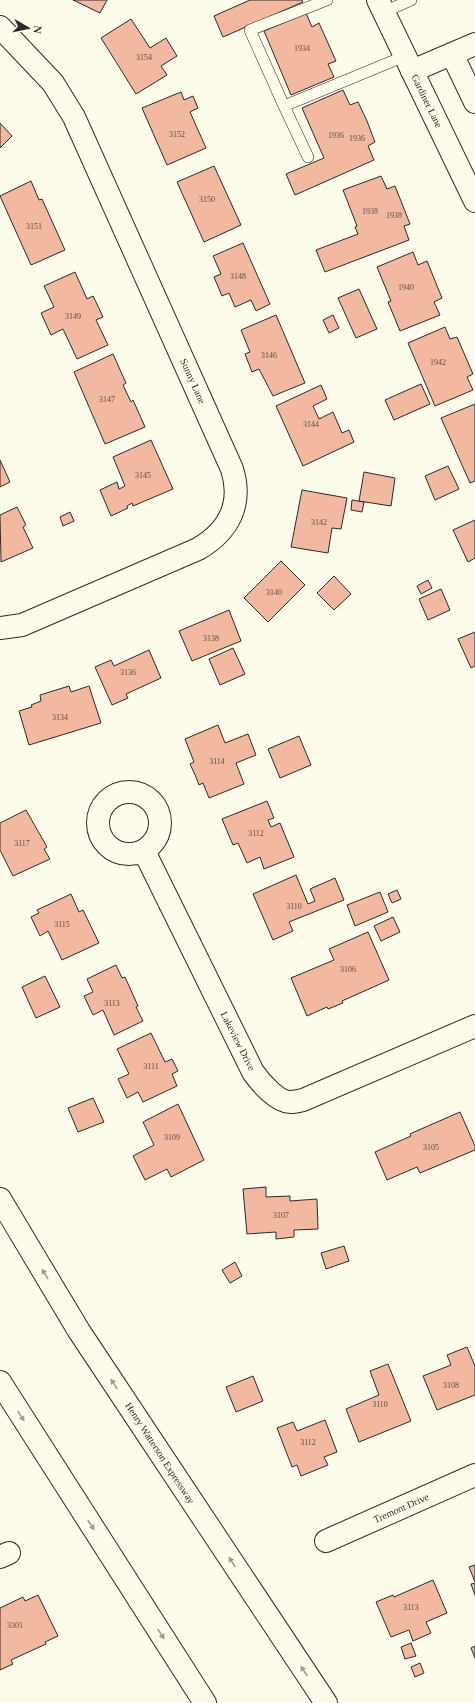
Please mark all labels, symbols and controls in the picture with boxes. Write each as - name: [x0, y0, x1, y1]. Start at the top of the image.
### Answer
- north arrow: [8, 8, 48, 48]
- text: N: [31, 25, 44, 34]
- house number: 1934: [294, 44, 310, 53]
- house number: 3154: [136, 53, 152, 62]
- street label: Gardiner Lane: [409, 73, 445, 130]
- house number: 3152: [169, 130, 185, 139]
- house number: 1936: [328, 131, 344, 140]
- house number: 1936: [349, 134, 365, 143]
- house number: 3150: [199, 195, 215, 204]
- house number: 1938: [362, 207, 378, 216]
- house number: 1938: [386, 211, 402, 220]
- house number: 3151: [26, 222, 42, 231]
- house number: 3148: [230, 272, 246, 281]
- house number: 1940: [398, 283, 414, 292]
- house number: 3149: [65, 312, 81, 321]
- house number: 3146: [261, 351, 277, 360]
- street label: Sunny Lane: [178, 357, 208, 406]
- house number: 1942: [430, 358, 446, 367]
- house number: 3147: [99, 395, 115, 404]
- house number: 3144: [303, 420, 319, 429]
- house number: 3145: [135, 471, 151, 480]
- house number: 3142: [311, 518, 327, 527]
- house number: 3140: [266, 588, 282, 597]
- house number: 3138: [203, 634, 219, 643]
- house number: 3136: [120, 668, 136, 677]
- house number: 3134: [52, 713, 68, 722]
- house number: 3114: [209, 757, 225, 766]
- house number: 3112: [248, 829, 264, 838]
- house number: 3117: [14, 839, 30, 848]
- house number: 3110: [286, 902, 302, 911]
- house number: 3115: [54, 920, 70, 929]
- house number: 3106: [340, 965, 356, 974]
- house number: 3113: [104, 999, 120, 1008]
- street label: Lakeview Drive: [218, 1010, 258, 1073]
- house number: 3111: [143, 1062, 159, 1071]
- house number: 3109: [164, 1133, 180, 1142]
- house number: 3105: [423, 1143, 439, 1152]
- house number: 3107: [273, 1211, 289, 1220]
- one-way arrow: [41, 1268, 48, 1280]
- one-way arrow: [110, 1379, 118, 1389]
- house number: 3108: [443, 1381, 459, 1390]
- street label: Henry Watterson Expressway: [123, 1400, 197, 1506]
- house number: 3110: [372, 1400, 388, 1409]
- one-way arrow: [17, 1410, 24, 1422]
- house number: 3112: [300, 1438, 316, 1447]
- street label: Tremont Drive: [372, 1491, 431, 1525]
- one-way arrow: [87, 1520, 95, 1530]
- one-way arrow: [228, 1557, 236, 1568]
- house number: 3113: [403, 1603, 419, 1612]
- house number: 3301: [7, 1621, 23, 1630]
- one-way arrow: [157, 1629, 165, 1640]
- one-way arrow: [300, 1665, 308, 1676]

